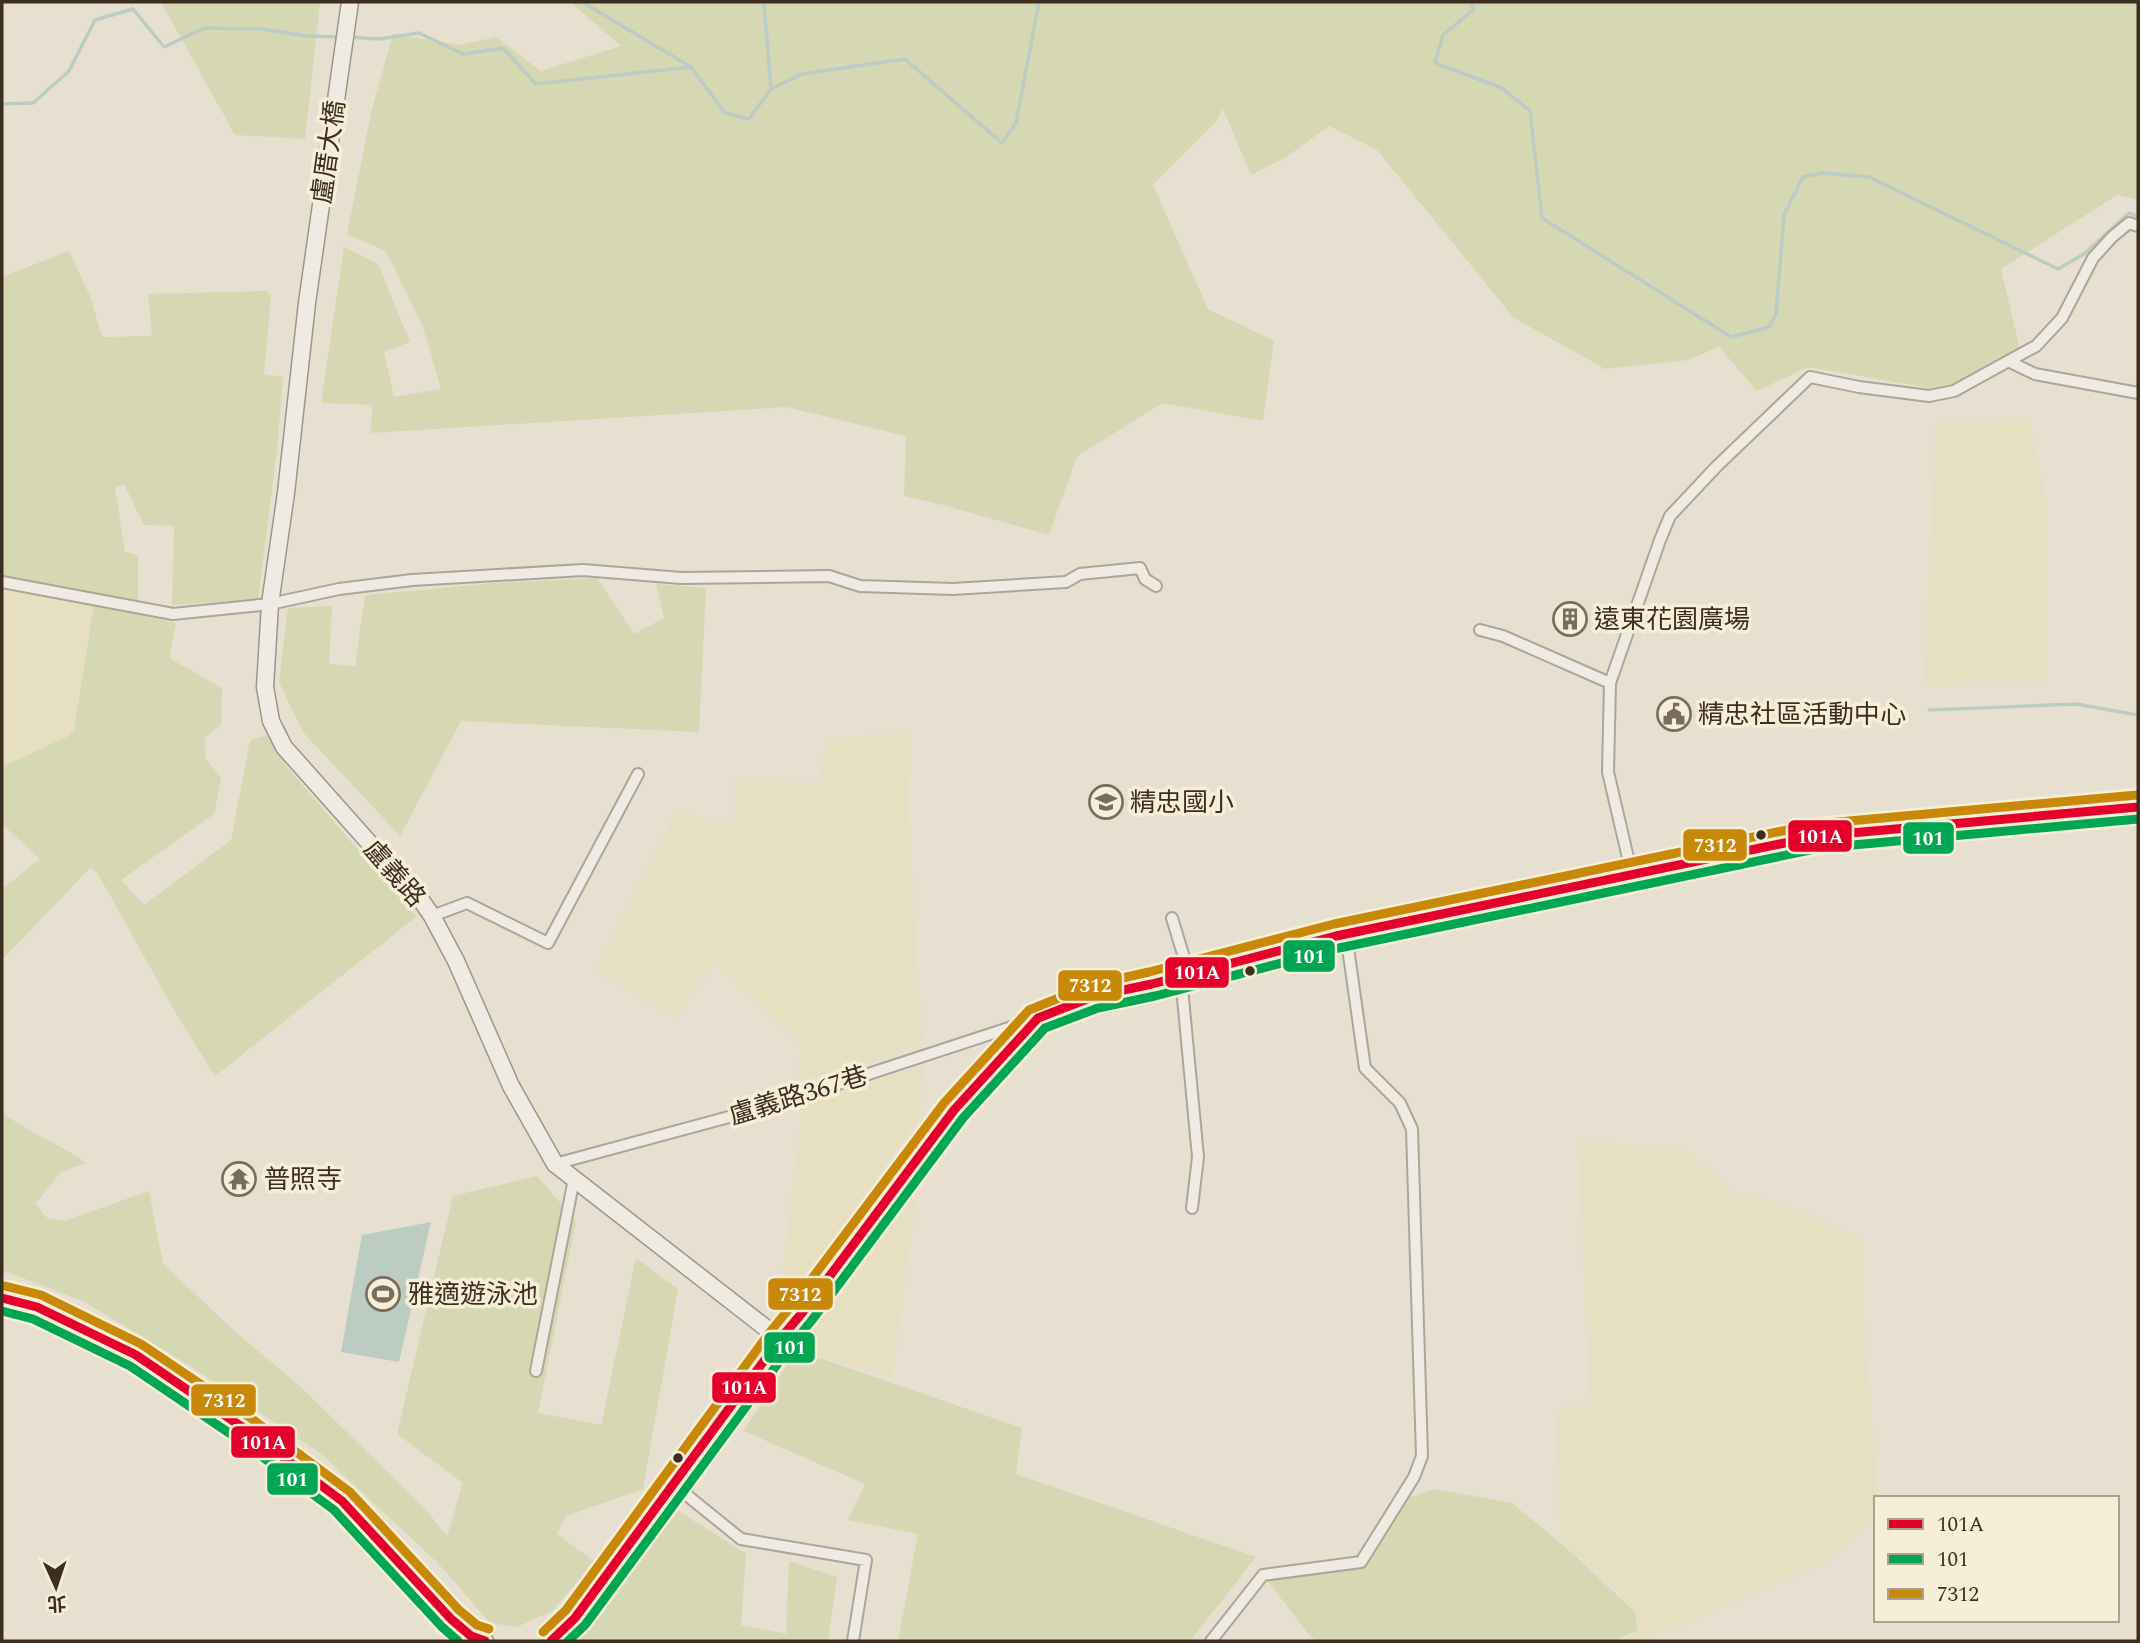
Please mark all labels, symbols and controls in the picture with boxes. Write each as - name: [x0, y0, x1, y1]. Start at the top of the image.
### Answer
- street label: 盧厝大橋: [302, 98, 356, 206]
- building icon: 遠東花園廣場: [1551, 600, 1589, 638]
- place label: 遠東花園廣場: [1594, 600, 1750, 640]
- public building icon: 精忠社區活動中心: [1655, 695, 1693, 733]
- place label: 精忠社區活動中心: [1698, 695, 1906, 735]
- school or university icon: 精忠國小: [1087, 783, 1125, 821]
- place label: 精忠國小: [1130, 783, 1234, 823]
- line badge: 101A: [1787, 819, 1853, 853]
- line badge: 101: [1902, 821, 1955, 855]
- text: 101A: [1797, 823, 1844, 852]
- text: 101: [1912, 825, 1944, 854]
- line badge: 7312: [1682, 828, 1748, 862]
- unlabelled marker: [1754, 828, 1768, 842]
- street label: 盧義路: [354, 831, 435, 916]
- text: 7312: [1694, 832, 1736, 861]
- line badge: 101: [1282, 939, 1336, 973]
- text: 101: [1293, 943, 1325, 972]
- line badge: 101A: [1164, 956, 1230, 989]
- text: 101A: [1174, 959, 1221, 988]
- unlabelled marker: [1243, 964, 1257, 978]
- line badge: 7312: [1057, 969, 1123, 1002]
- text: 7312: [1069, 972, 1111, 1001]
- street label: 盧義路367巷: [724, 1056, 873, 1136]
- temple icon: 普照寺: [220, 1160, 258, 1198]
- place label: 普照寺: [264, 1160, 342, 1200]
- sports icon: 雅適遊泳池: [364, 1275, 402, 1313]
- place label: 雅適遊泳池: [408, 1275, 538, 1315]
- line badge: 7312: [767, 1277, 834, 1311]
- text: 7312: [779, 1281, 821, 1310]
- line badge: 101: [763, 1331, 816, 1364]
- text: 101: [774, 1334, 806, 1363]
- line badge: 101A: [711, 1371, 777, 1404]
- text: 101A: [721, 1374, 768, 1403]
- line badge: 7312: [190, 1383, 257, 1417]
- text: 7312: [203, 1387, 245, 1416]
- line badge: 101A: [230, 1425, 296, 1459]
- text: 101A: [240, 1429, 287, 1458]
- unlabelled marker: [671, 1451, 685, 1465]
- line badge: 101: [266, 1462, 319, 1496]
- text: 101: [276, 1466, 308, 1495]
- legend: [1874, 1496, 2119, 1622]
- text: 101A: [1937, 1509, 1984, 1541]
- text: 101: [1937, 1544, 1969, 1576]
- north arrow: [21, 1552, 91, 1622]
- text: 7312: [1937, 1579, 1979, 1611]
- text: 北: [47, 1588, 67, 1617]

